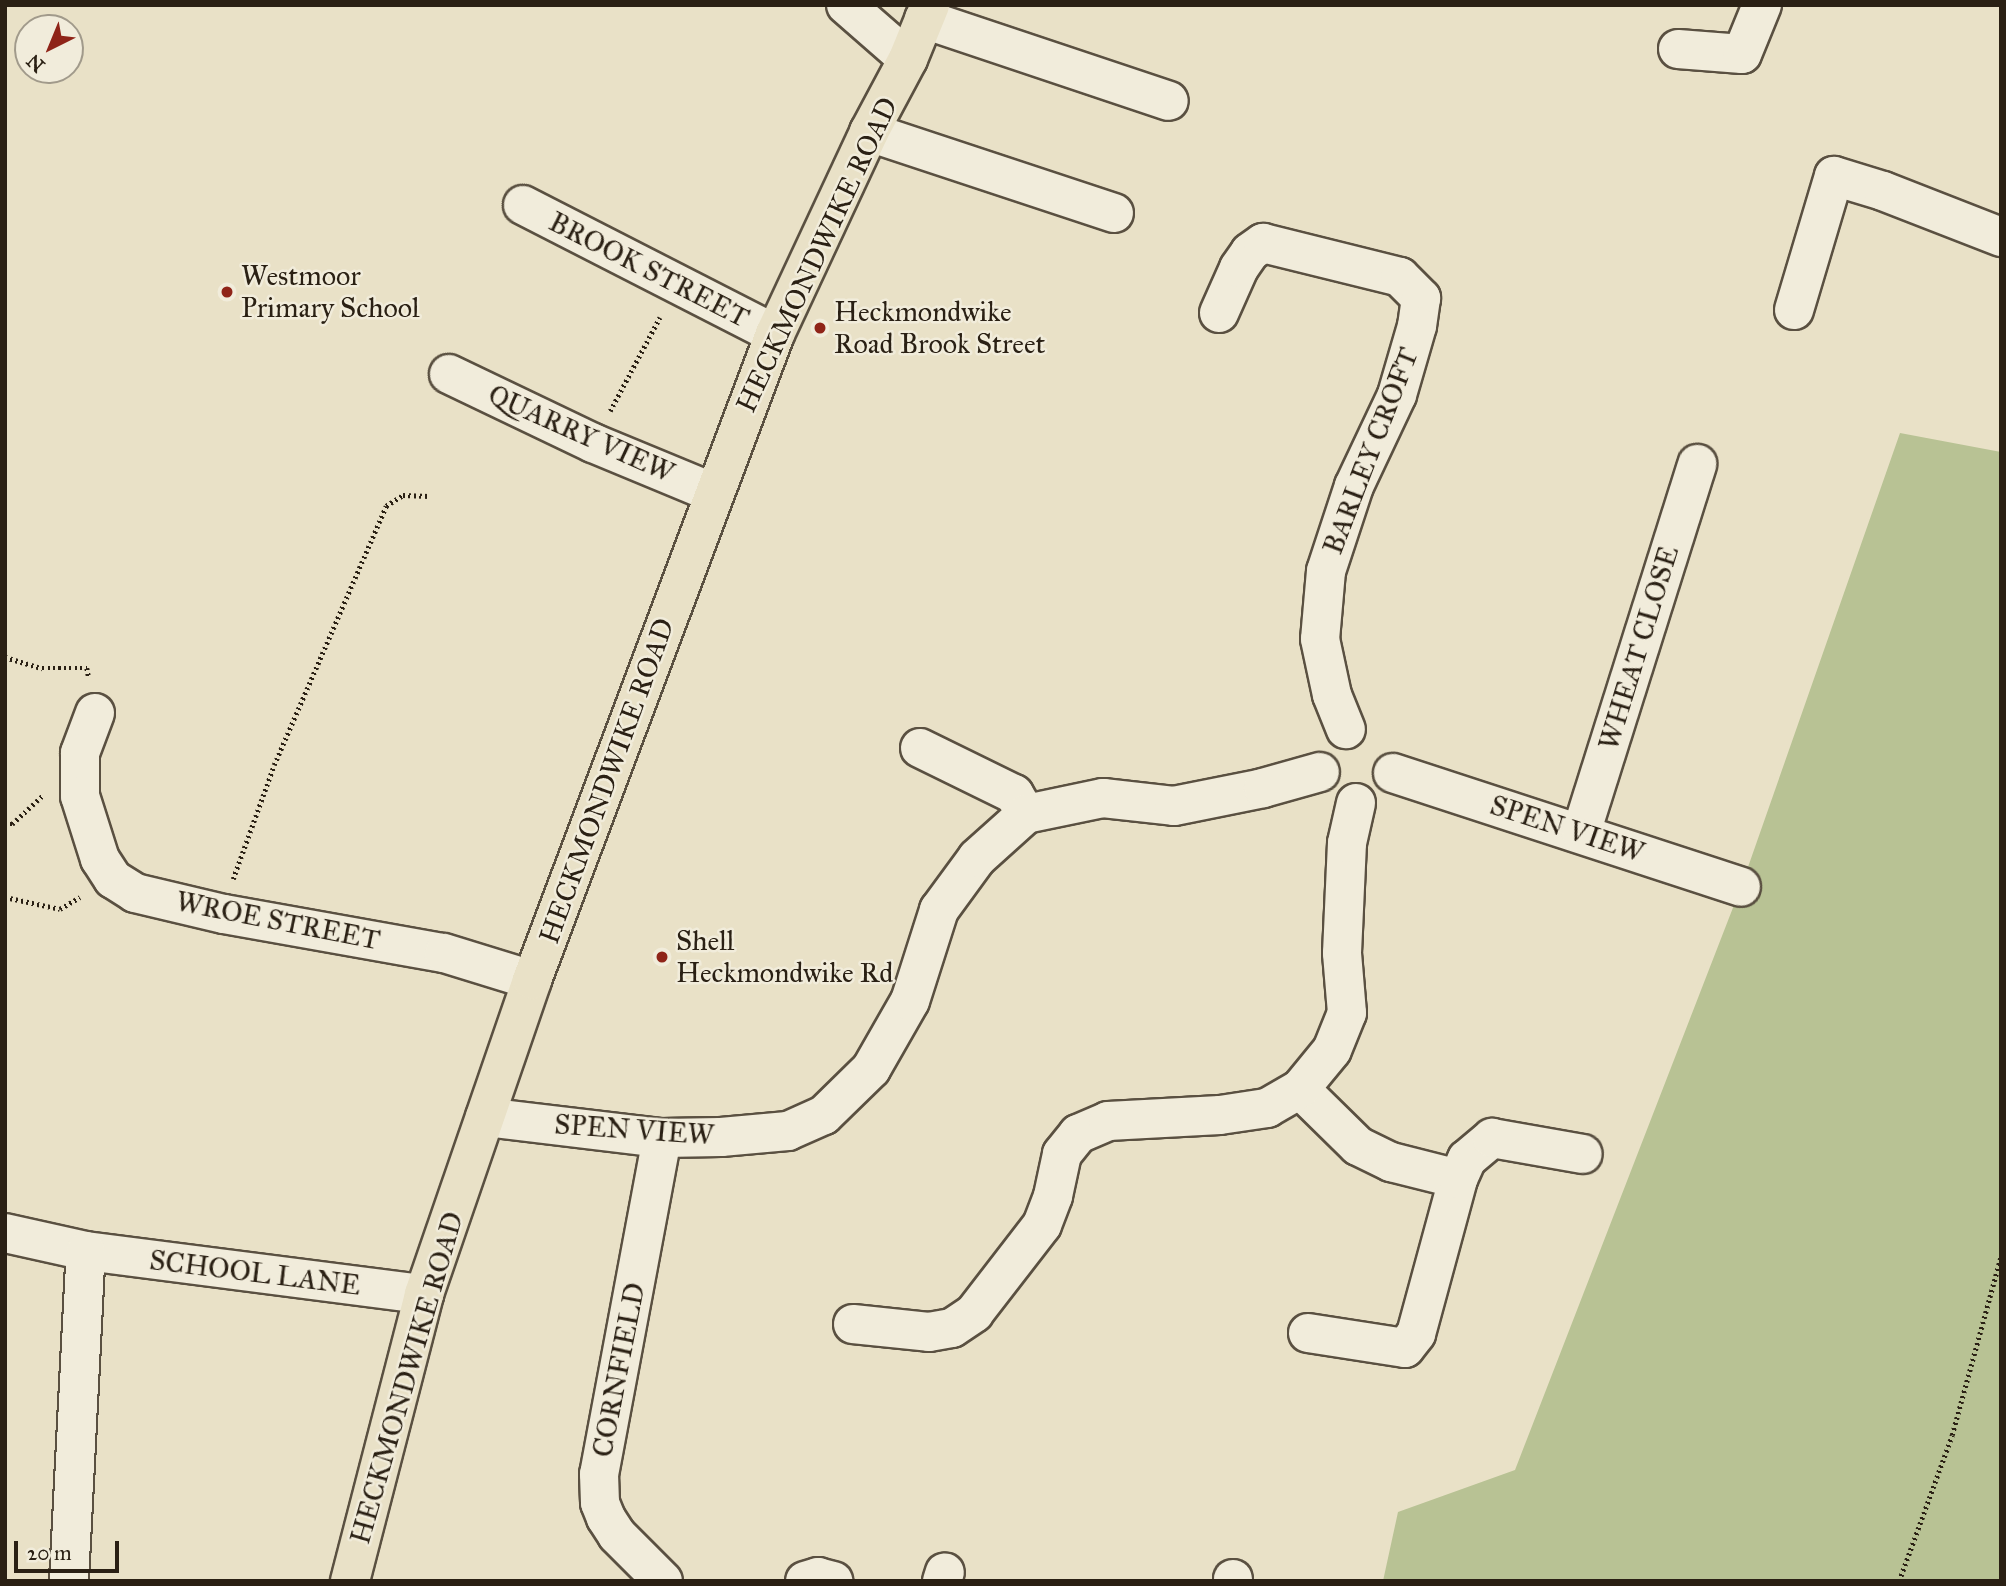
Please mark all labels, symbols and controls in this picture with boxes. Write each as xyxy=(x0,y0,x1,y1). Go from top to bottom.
north arrow xyxy=(14,14,84,84)
text: N xyxy=(22,49,49,77)
street label: HECKMONDWIKE ROAD xyxy=(729,92,905,418)
street label: BROOK STREET xyxy=(543,205,755,335)
place label: Westmoor Primary School xyxy=(241,259,420,325)
marker: Westmoor Primary School xyxy=(219,284,235,300)
place label: Heckmondwike Road Brook Street xyxy=(834,295,1046,361)
marker: Heckmondwike Road Brook Street xyxy=(812,320,828,336)
street label: BARLEY CROFT xyxy=(1316,343,1426,559)
street label: QUARRY VIEW xyxy=(483,378,679,490)
street label: WHEAT CLOSE xyxy=(1592,542,1686,754)
street label: HECKMONDWIKE ROAD xyxy=(532,614,682,948)
street label: SPEN VIEW xyxy=(1486,788,1648,870)
street label: WROE STREET xyxy=(173,885,383,957)
place label: Shell Heckmondwike Rd xyxy=(676,924,893,990)
marker: Shell Heckmondwike Rd xyxy=(654,949,670,965)
street label: SPEN VIEW xyxy=(553,1108,715,1152)
street label: HECKMONDWIKE ROAD xyxy=(343,1208,471,1548)
street label: SCHOOL LANE xyxy=(148,1243,362,1303)
street label: CORNFIELD xyxy=(586,1280,652,1460)
scale bar xyxy=(18,1526,122,1570)
text: 20 m xyxy=(27,1540,72,1566)

